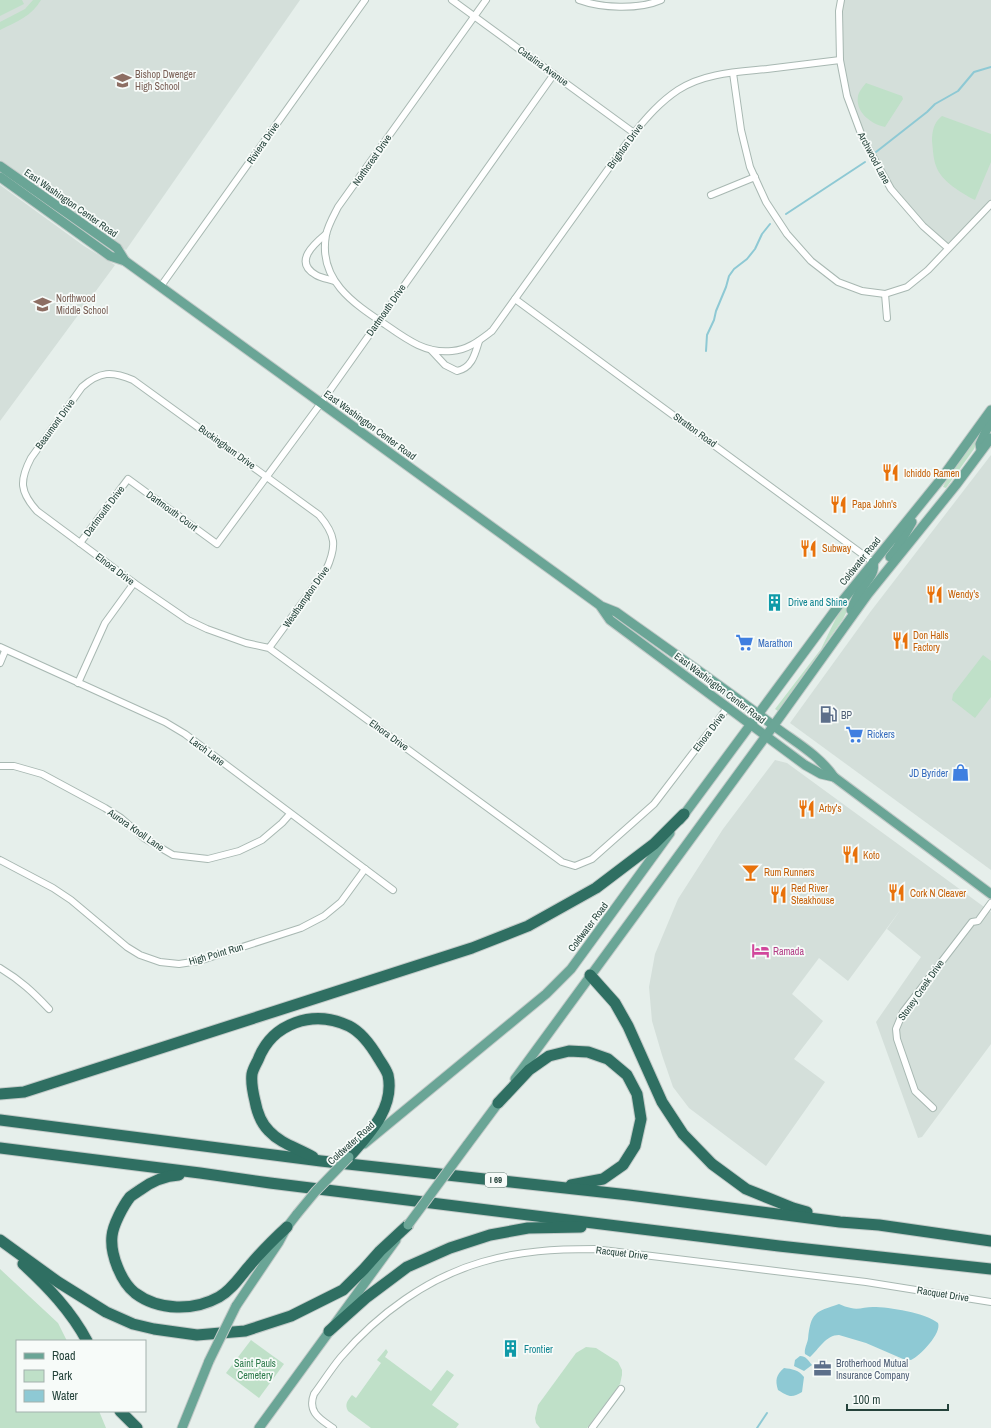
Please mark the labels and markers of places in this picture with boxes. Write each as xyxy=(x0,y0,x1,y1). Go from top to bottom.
place label: Bishop Dwenger High School xyxy=(135,68,196,93)
school or university icon: Bishop Dwenger High School xyxy=(112,70,132,90)
place label: Northwood Middle School xyxy=(56,292,108,317)
school or university icon: Northwood Middle School xyxy=(33,294,53,314)
restaurant icon: Ichiddo Ramen xyxy=(881,463,901,483)
place label: Ichiddo Ramen xyxy=(904,467,960,480)
restaurant icon: Papa John's xyxy=(829,494,849,514)
place label: Papa John's xyxy=(852,498,897,511)
restaurant icon: Subway xyxy=(799,538,819,558)
place label: Subway xyxy=(822,542,852,555)
restaurant icon: Wendy's xyxy=(925,584,945,604)
place label: Wendy's xyxy=(948,588,979,601)
building icon: Drive and Shine xyxy=(765,592,785,612)
place label: Drive and Shine xyxy=(788,596,848,609)
place label: Don Halls Factory xyxy=(913,629,949,654)
restaurant icon: Don Halls Factory xyxy=(890,631,910,651)
supermarket icon: Marathon xyxy=(735,633,755,653)
place label: Marathon xyxy=(758,637,793,650)
fuel station icon: BP xyxy=(818,705,838,725)
place label: BP xyxy=(841,709,852,722)
supermarket icon: Rickers xyxy=(844,724,864,744)
place label: Rickers xyxy=(867,728,895,741)
shop icon: JD Byrider xyxy=(951,763,971,783)
place label: JD Byrider xyxy=(909,767,948,780)
restaurant icon: Arby's xyxy=(796,798,816,818)
place label: Arby's xyxy=(818,802,842,815)
restaurant icon: Koto xyxy=(840,845,860,865)
place label: Koto xyxy=(863,849,880,862)
bar icon: Rum Runners xyxy=(741,862,761,882)
place label: Rum Runners xyxy=(764,866,815,879)
place label: Red River Steakhouse xyxy=(791,882,835,907)
restaurant icon: Cork N Cleaver xyxy=(887,883,907,903)
restaurant icon: Red River Steakhouse xyxy=(768,884,788,904)
place label: Cork N Cleaver xyxy=(910,887,966,900)
hotel icon: Ramada xyxy=(750,941,770,961)
place label: Ramada xyxy=(773,945,804,958)
building icon: Frontier xyxy=(501,1339,521,1359)
place label: Frontier xyxy=(524,1343,553,1356)
place label: Brotherhood Mutual Insurance Company xyxy=(836,1357,910,1382)
office icon: Brotherhood Mutual Insurance Company xyxy=(813,1359,833,1379)

